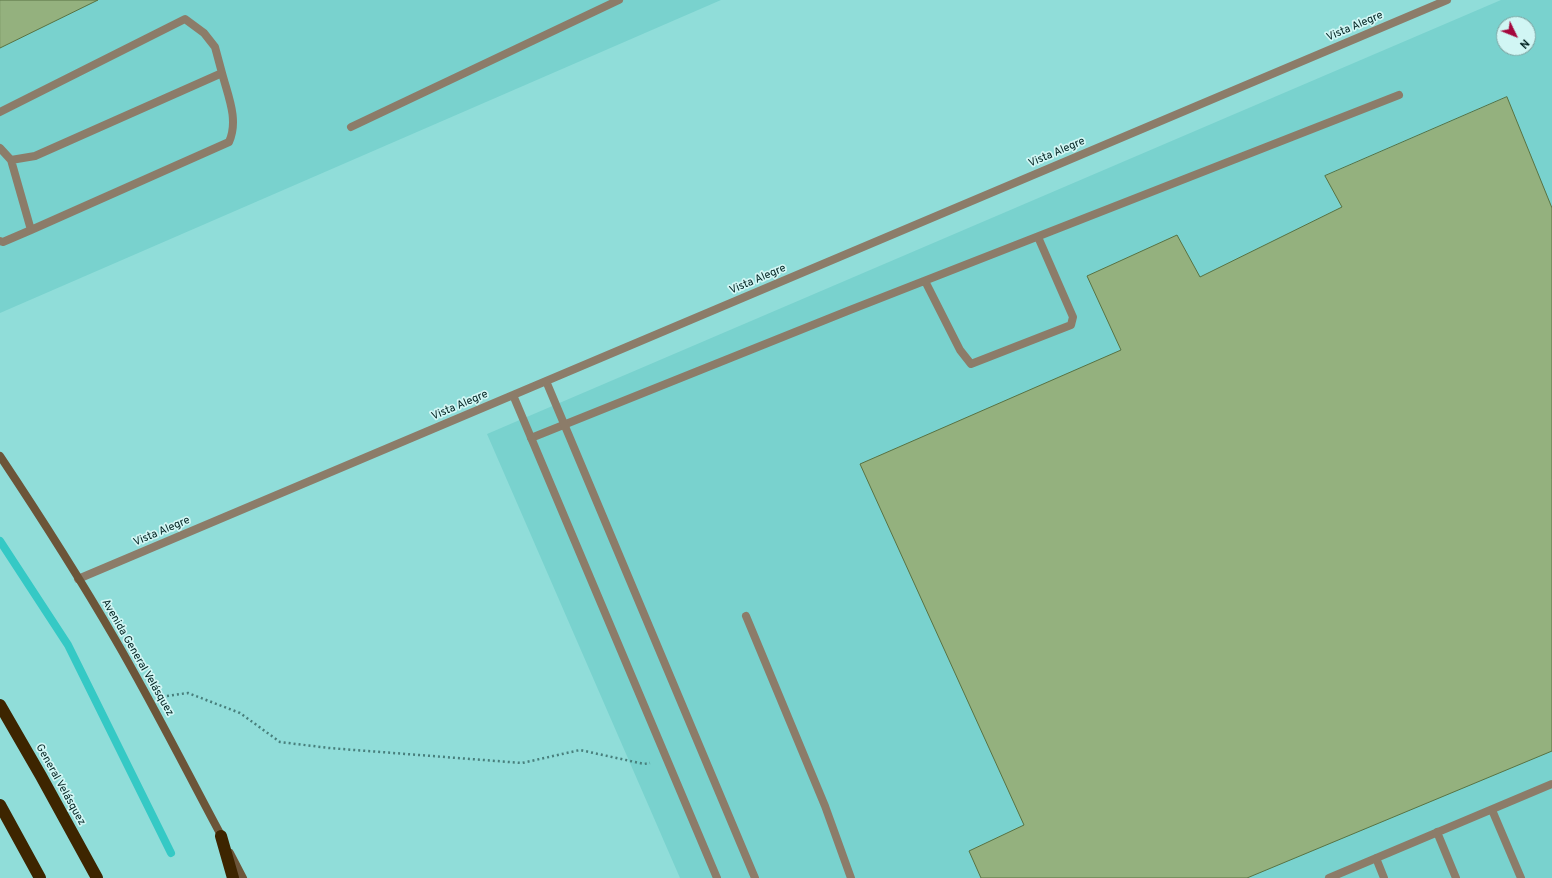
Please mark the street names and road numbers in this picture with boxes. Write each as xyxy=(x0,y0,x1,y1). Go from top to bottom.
street label: Vista Alegre xyxy=(1325,9,1385,45)
street label: Vista Alegre xyxy=(1027,135,1087,171)
street label: Vista Alegre xyxy=(728,262,788,298)
street label: Vista Alegre xyxy=(430,388,490,424)
street label: Vista Alegre xyxy=(132,514,192,550)
street label: Avenida General Velásquez xyxy=(98,597,176,719)
street label: General Velásquez xyxy=(32,742,88,828)

